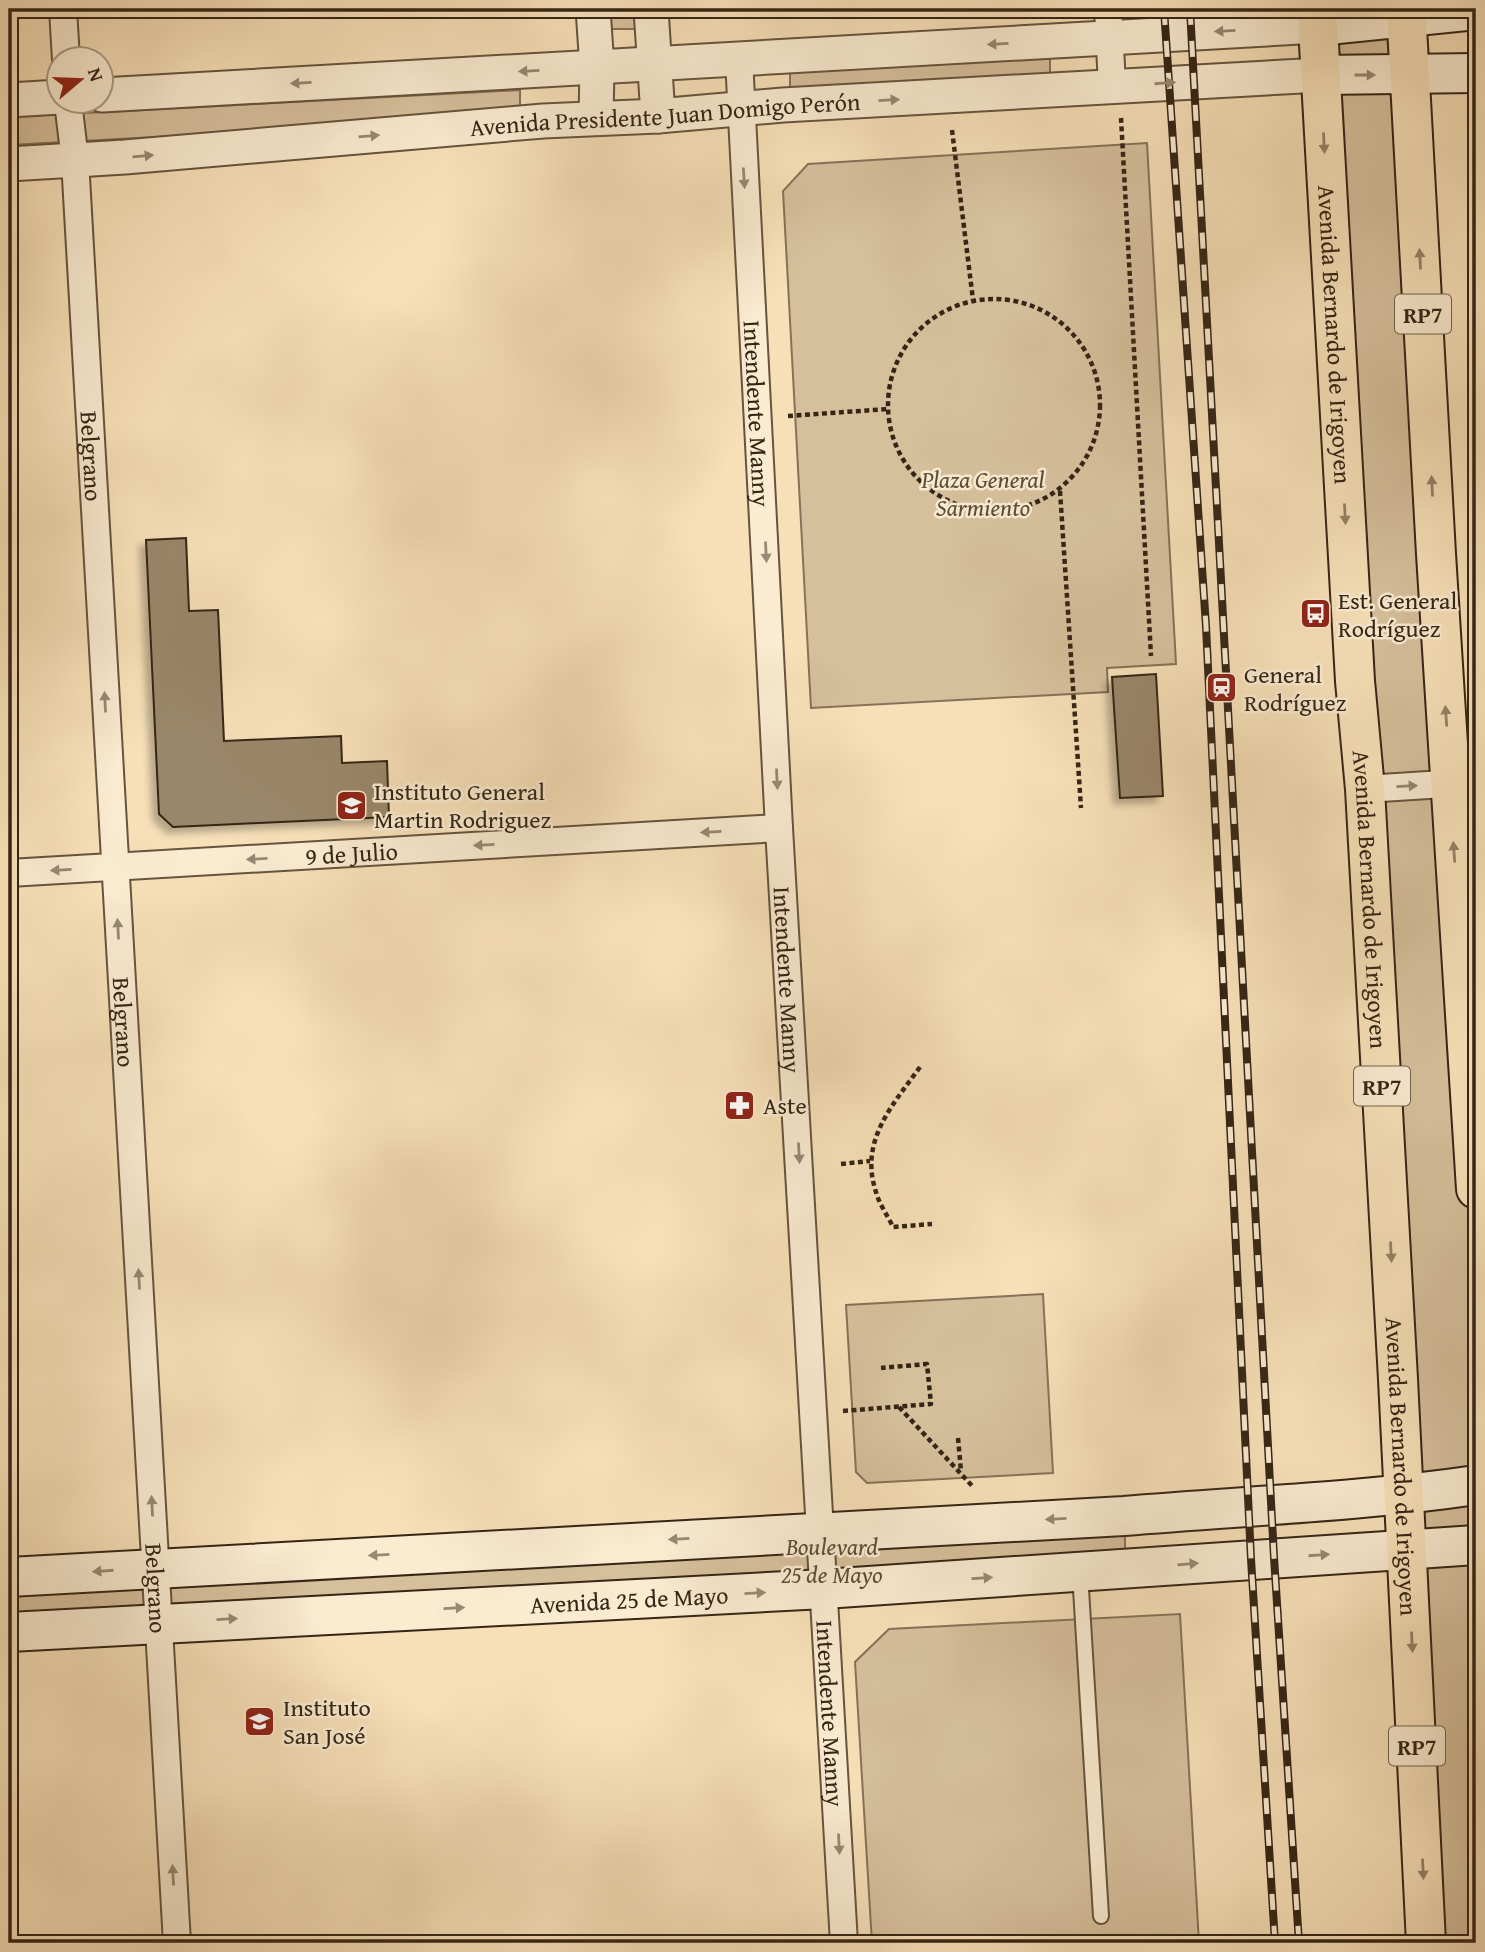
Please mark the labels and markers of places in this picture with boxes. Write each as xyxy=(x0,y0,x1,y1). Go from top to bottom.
place label: Est. General Rodríguez xyxy=(1338,583,1457,646)
bus stop icon: Est. General Rodríguez xyxy=(1298,597,1332,631)
place label: General Rodríguez xyxy=(1244,657,1346,720)
station icon: General Rodríguez xyxy=(1204,671,1238,705)
place label: Instituto General Martin Rodriguez xyxy=(374,774,551,837)
school or university icon: Instituto General Martin Rodriguez xyxy=(334,788,368,822)
pharmacy icon: Aste xyxy=(723,1088,757,1122)
place label: Aste xyxy=(763,1088,807,1123)
place label: Instituto San José xyxy=(283,1690,371,1753)
school or university icon: Instituto San José xyxy=(243,1704,277,1738)

